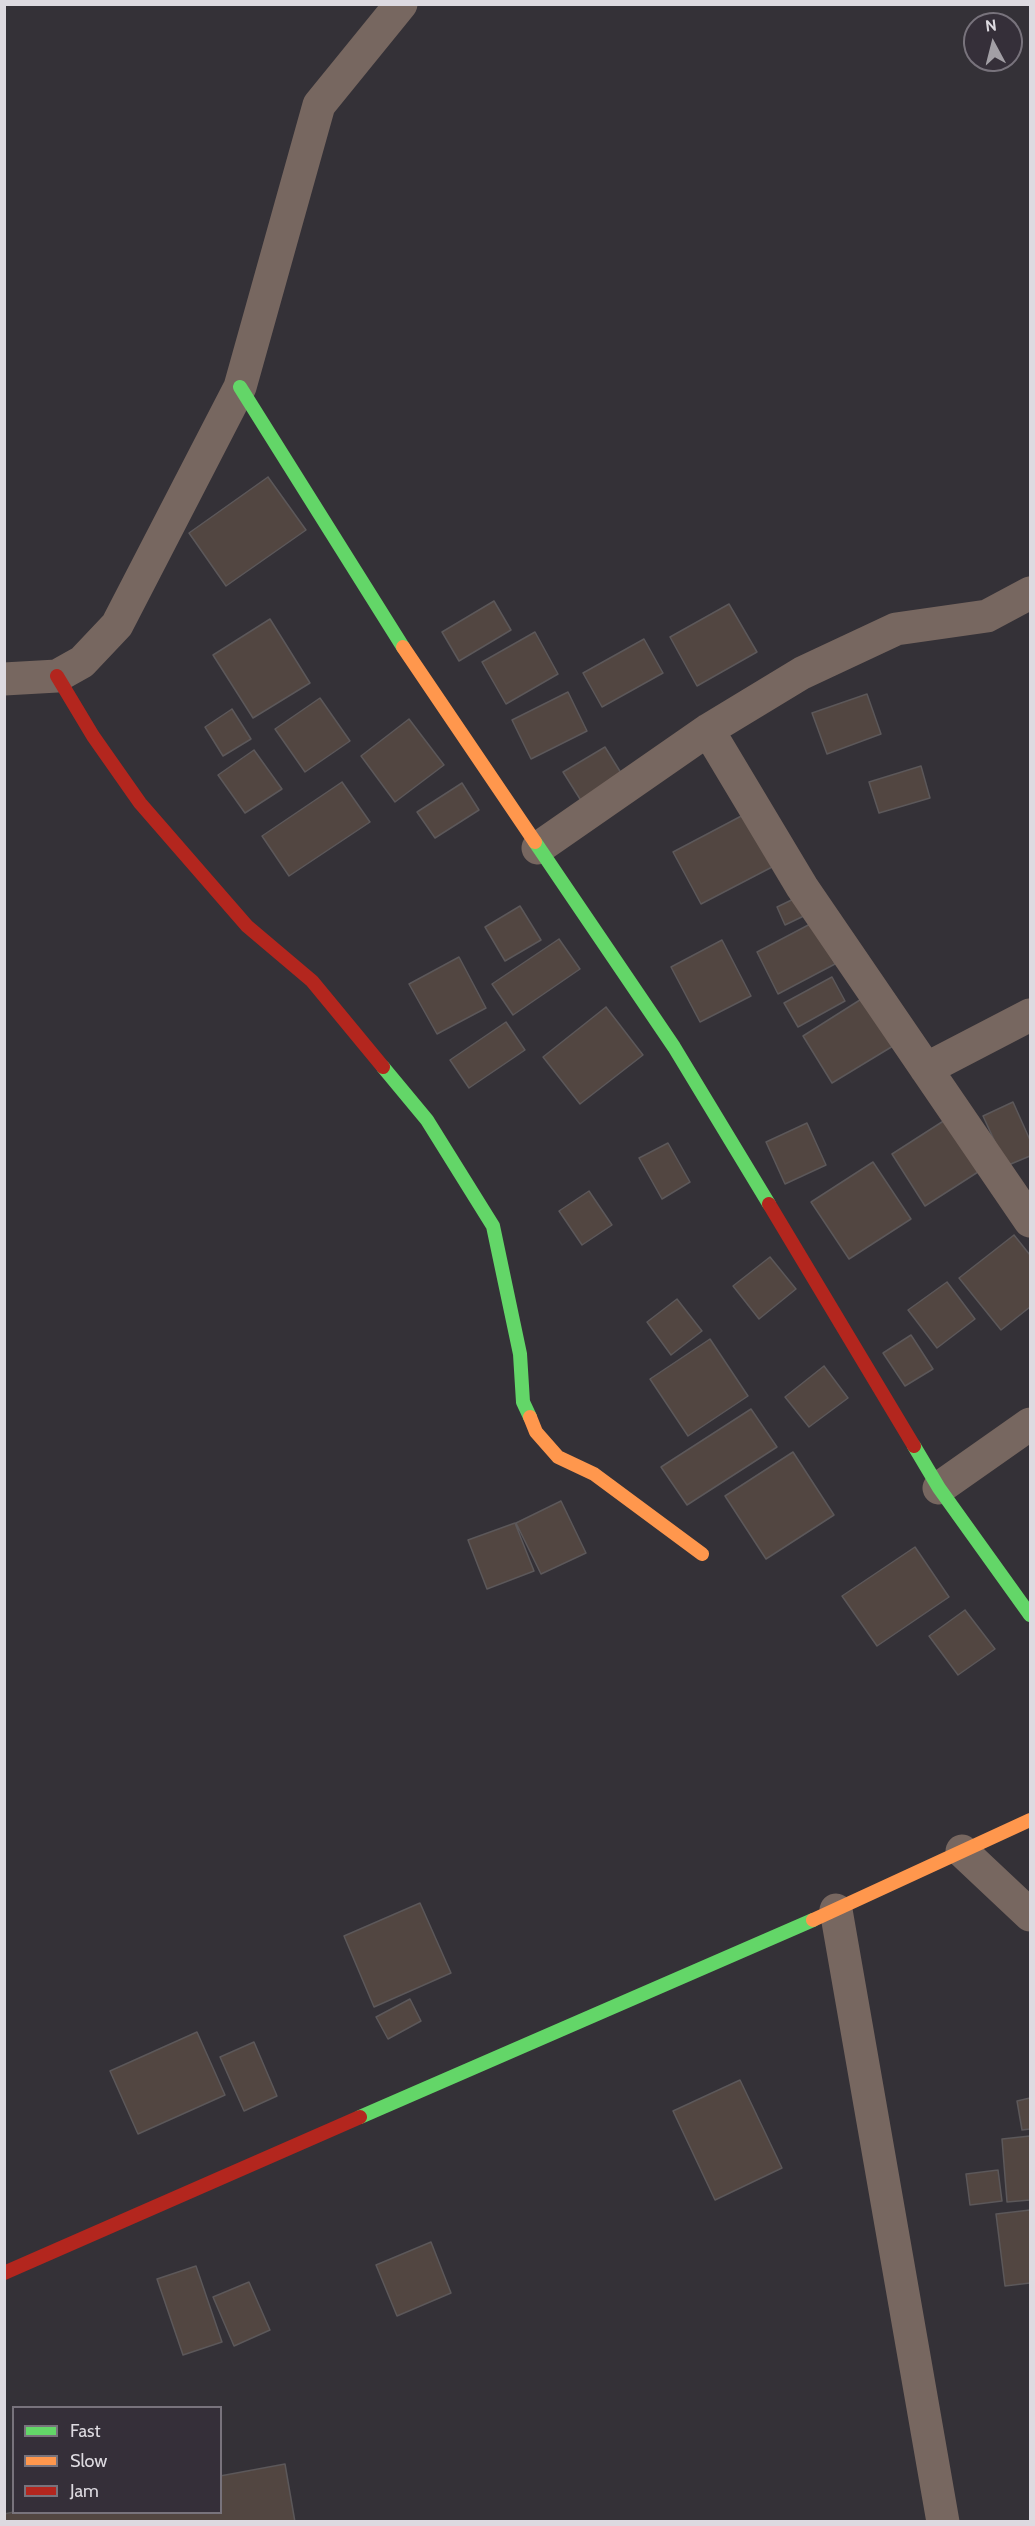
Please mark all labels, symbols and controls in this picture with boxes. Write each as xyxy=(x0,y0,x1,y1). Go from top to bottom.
north arrow xyxy=(963,12,1023,72)
text: N xyxy=(984,16,998,36)
legend xyxy=(12,2406,222,2514)
text: Fast xyxy=(70,2420,101,2442)
text: Slow xyxy=(70,2450,107,2472)
text: Jam xyxy=(70,2480,99,2502)

